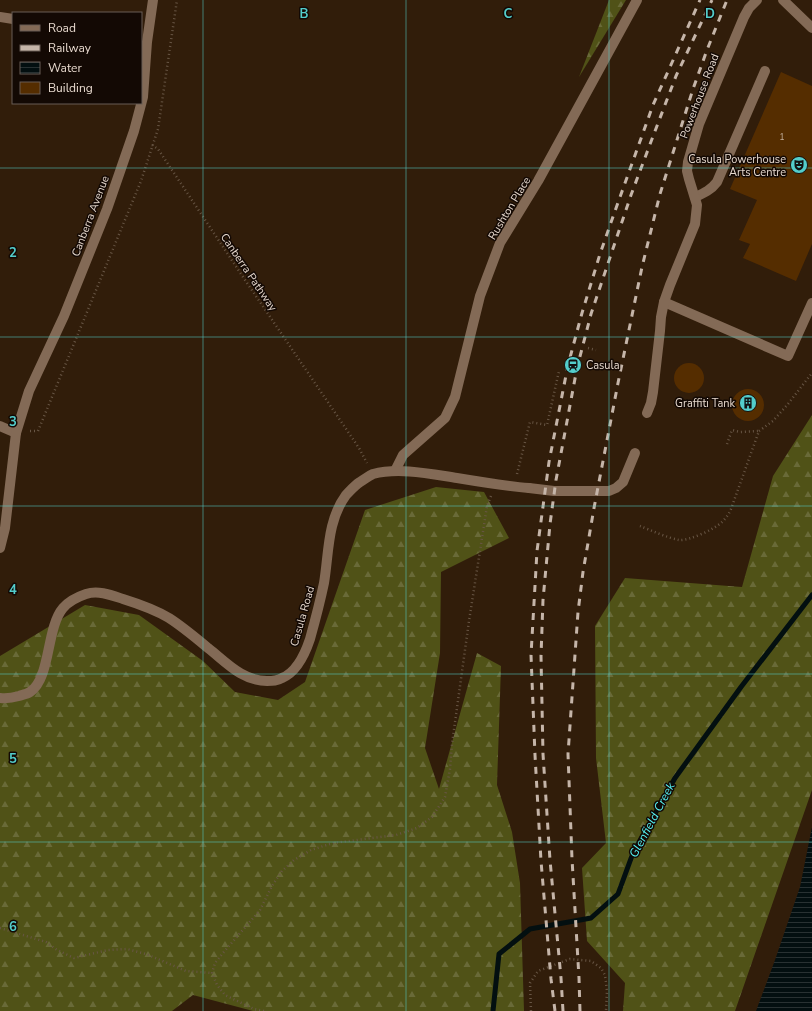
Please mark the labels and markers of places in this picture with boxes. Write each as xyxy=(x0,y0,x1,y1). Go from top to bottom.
place label: Casula Powerhouse Arts Centre xyxy=(688,152,786,180)
theatre icon: Casula Powerhouse Arts Centre xyxy=(789,155,809,175)
station icon: Casula xyxy=(563,355,583,375)
place label: Casula xyxy=(586,358,620,373)
building icon: Graffiti Tank xyxy=(738,393,758,413)
place label: Graffiti Tank xyxy=(675,396,735,411)

